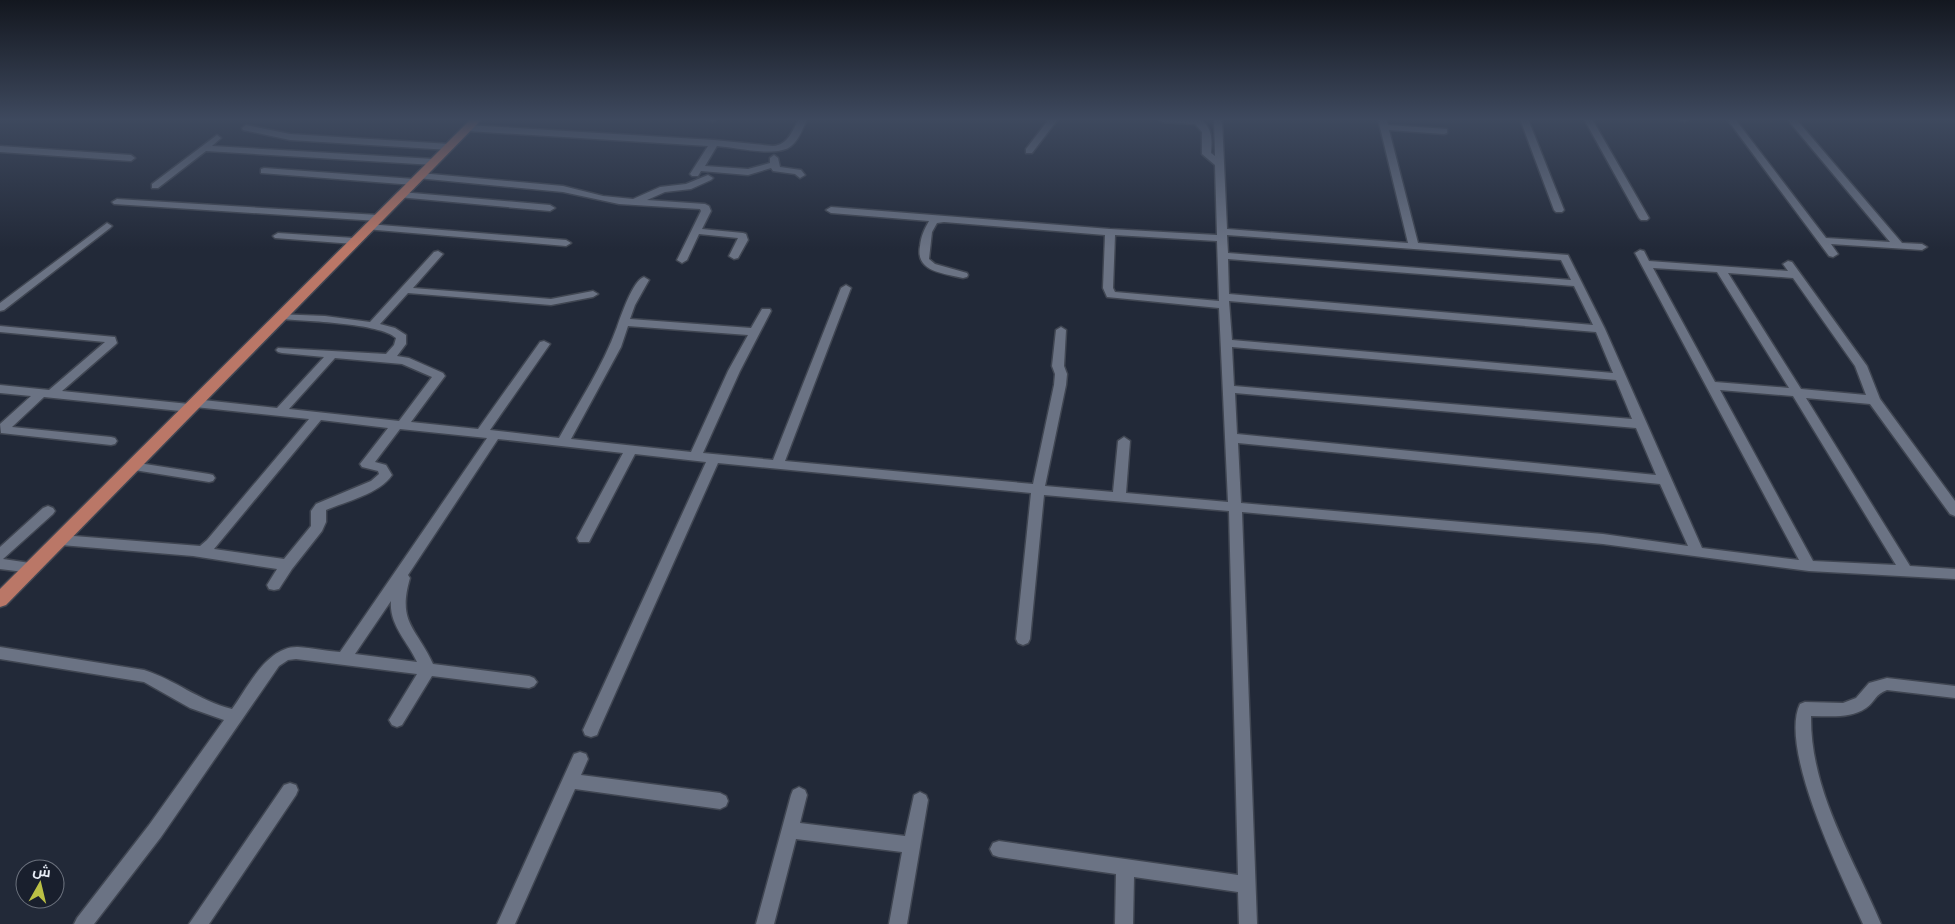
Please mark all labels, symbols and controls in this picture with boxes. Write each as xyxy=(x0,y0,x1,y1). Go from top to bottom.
north arrow xyxy=(15,859,65,909)
text: ش xyxy=(32,862,52,881)

